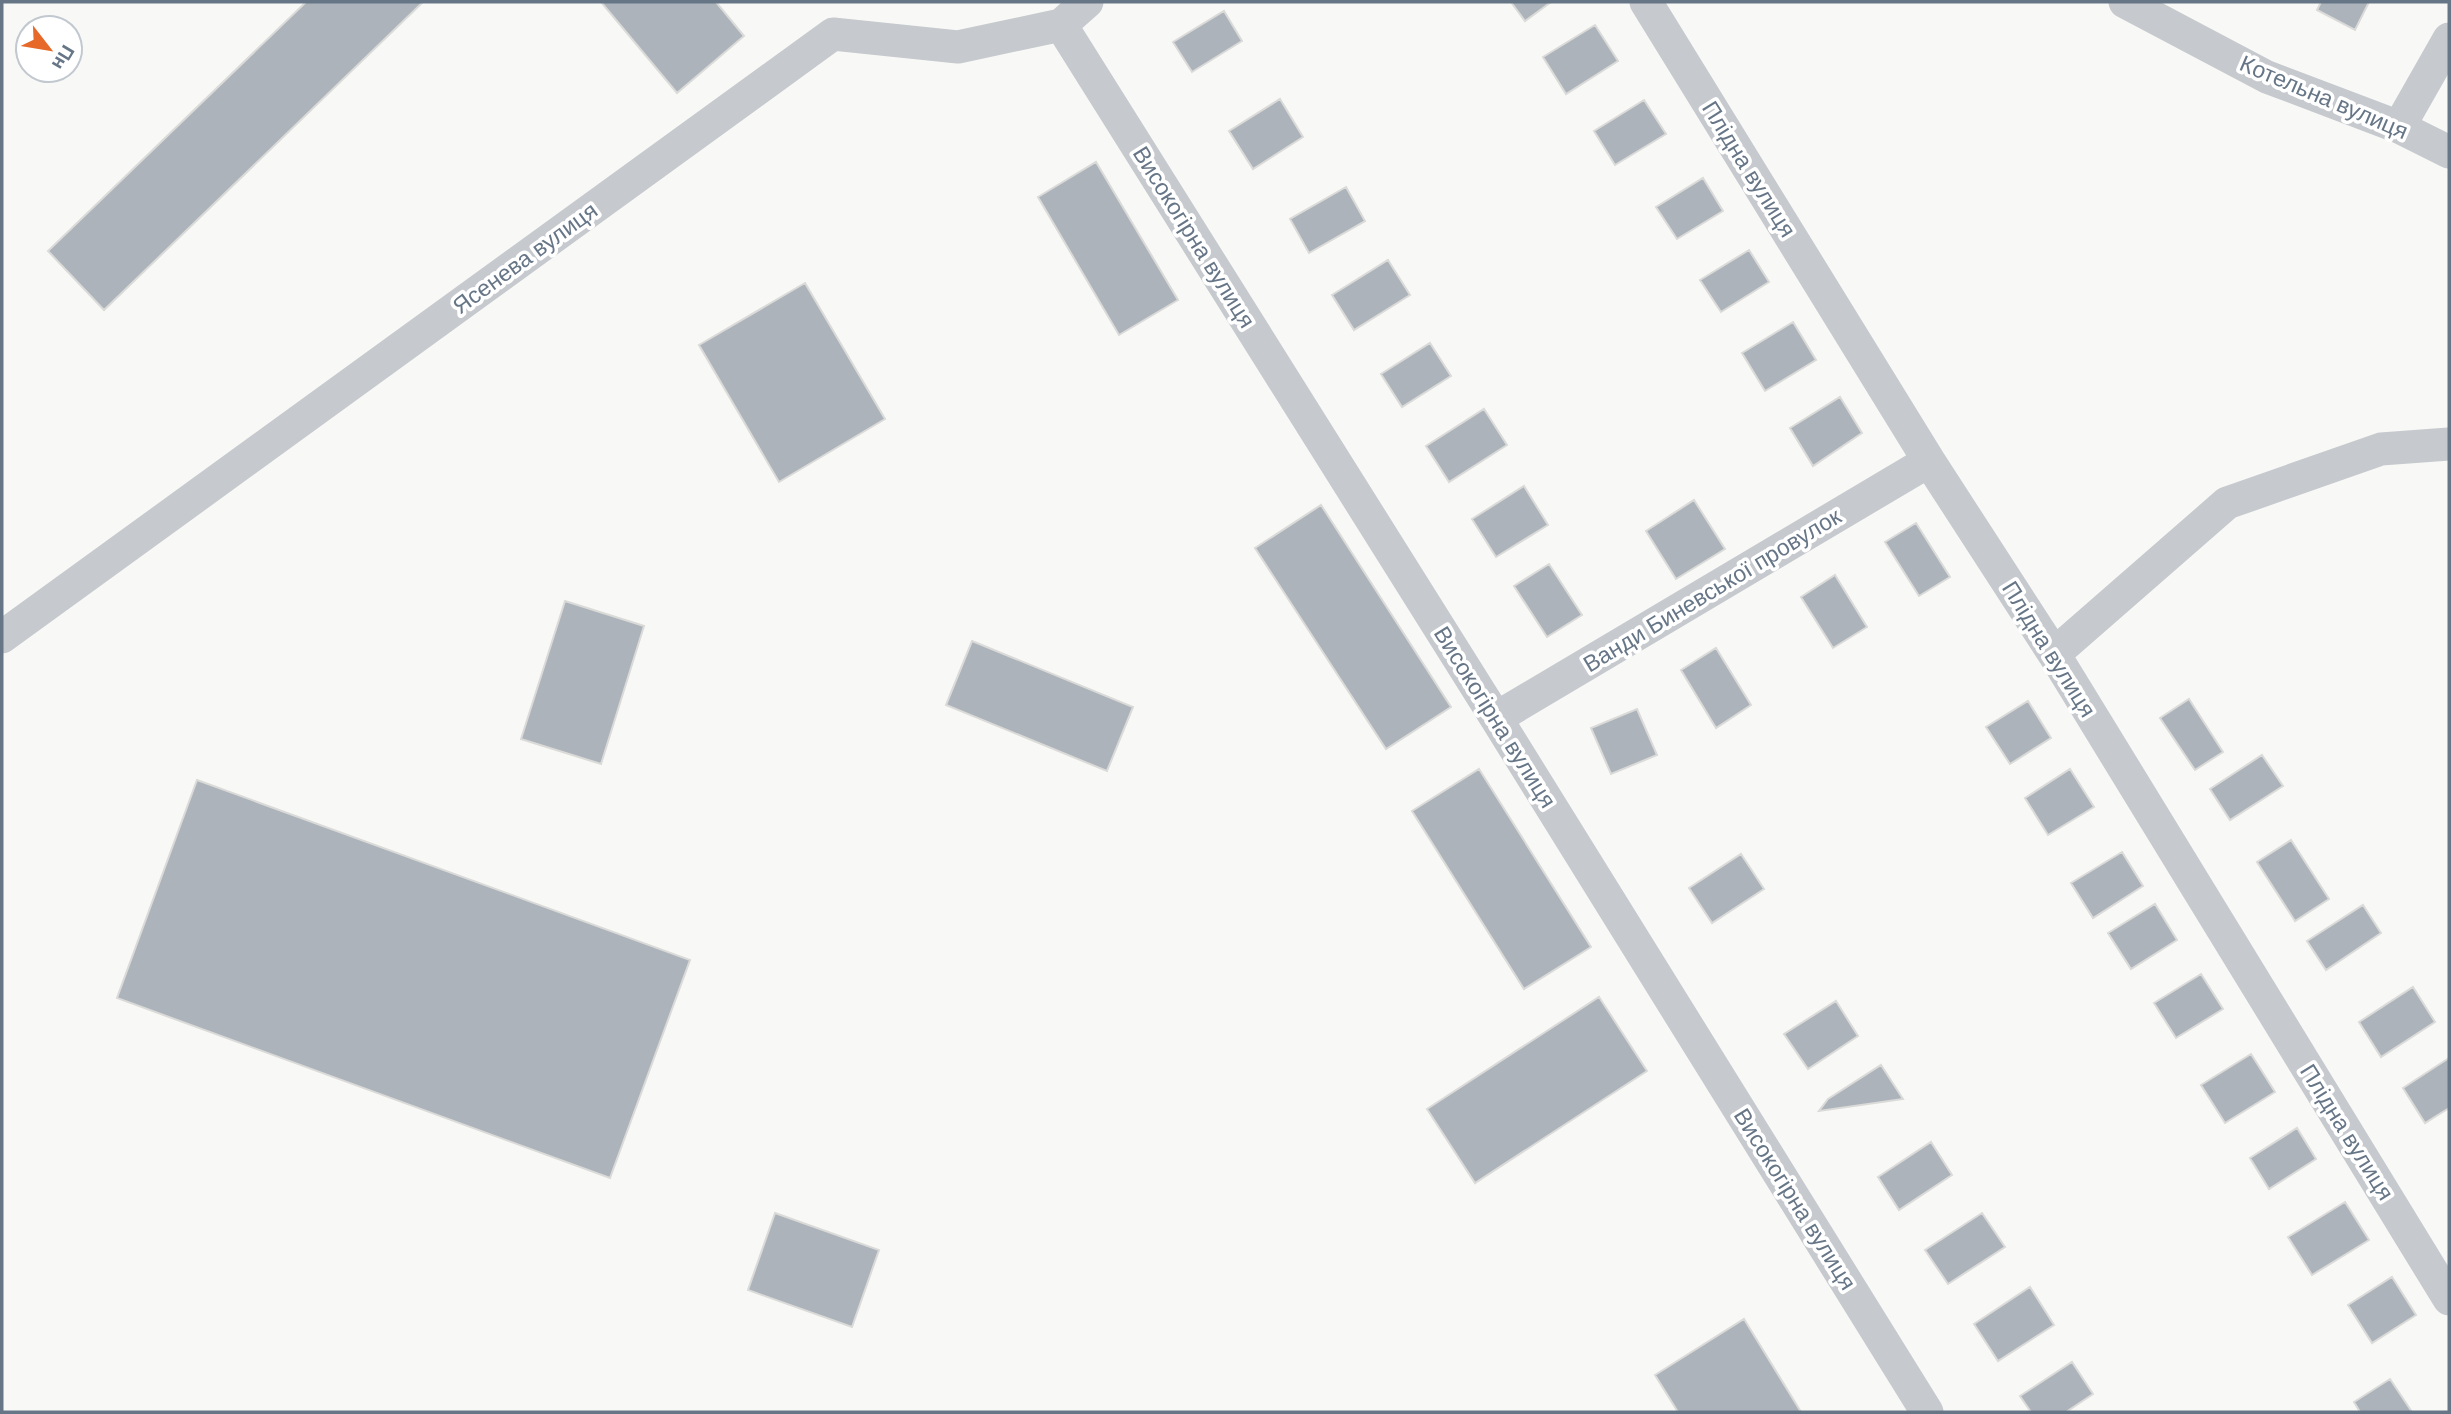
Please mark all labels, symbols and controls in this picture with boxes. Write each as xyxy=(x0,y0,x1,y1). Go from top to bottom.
north arrow xyxy=(14,14,84,84)
text: Пн xyxy=(48,41,79,74)
street label: Котельна вулиця xyxy=(2236,50,2412,144)
street label: Плідна вулиця xyxy=(1697,96,1801,242)
street label: Високогірна вулиця xyxy=(1128,142,1260,332)
street label: Ясенева вулиця xyxy=(448,197,602,319)
street label: Ванди Биневської провулок xyxy=(1579,502,1846,677)
street label: Плідна вулиця xyxy=(1997,576,2101,722)
street label: Високогірна вулиця xyxy=(1429,622,1561,812)
street label: Плідна вулиця xyxy=(2295,1059,2399,1205)
street label: Високогірна вулиця xyxy=(1729,1104,1861,1294)

